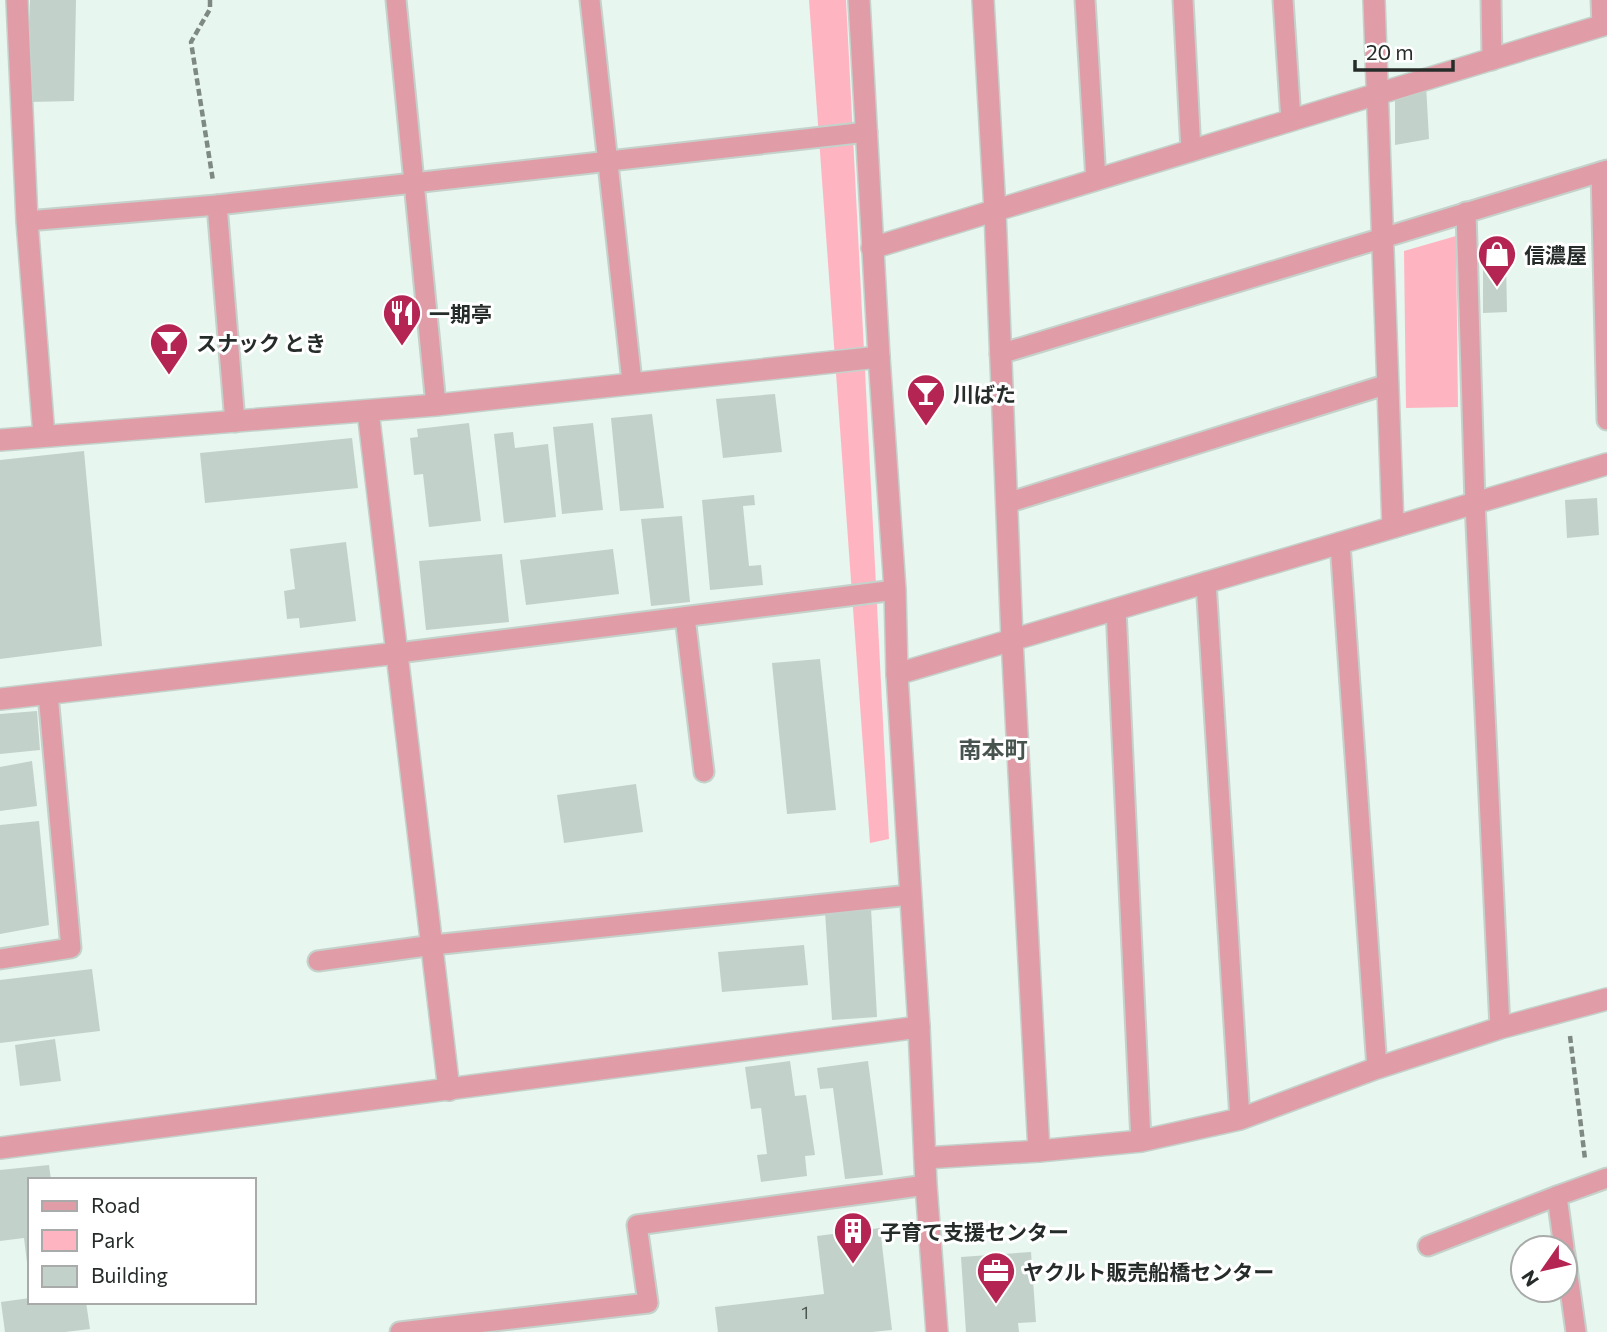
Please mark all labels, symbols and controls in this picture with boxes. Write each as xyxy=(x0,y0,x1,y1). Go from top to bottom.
scale bar xyxy=(1355,28,1453,72)
text: 20 m xyxy=(1366,39,1414,64)
shop icon: 信濃屋 xyxy=(1476,233,1518,288)
place label: 信濃屋 xyxy=(1524,242,1587,267)
restaurant icon: 一期亭 xyxy=(381,292,423,347)
place label: 一期亭 xyxy=(429,301,492,326)
bar icon: スナック とき xyxy=(148,321,190,376)
place label: スナック とき xyxy=(196,330,326,355)
bar icon: 川ばた xyxy=(905,372,947,427)
place label: 川ばた xyxy=(953,381,1016,406)
district label: 南本町 xyxy=(959,735,1028,763)
legend xyxy=(28,1178,256,1304)
text: Road xyxy=(91,1192,140,1217)
building icon: 子育て支援センター xyxy=(832,1210,874,1265)
place label: 子育て支援センター xyxy=(880,1219,1069,1244)
text: Park xyxy=(91,1227,135,1252)
north arrow xyxy=(1509,1234,1579,1304)
office icon: ヤクルト販売船橋センター xyxy=(975,1250,1017,1305)
place label: ヤクルト販売船橋センター xyxy=(1023,1259,1274,1284)
text: Building xyxy=(91,1262,168,1287)
text: N xyxy=(1516,1266,1543,1291)
house number: 1 xyxy=(801,1301,809,1323)

